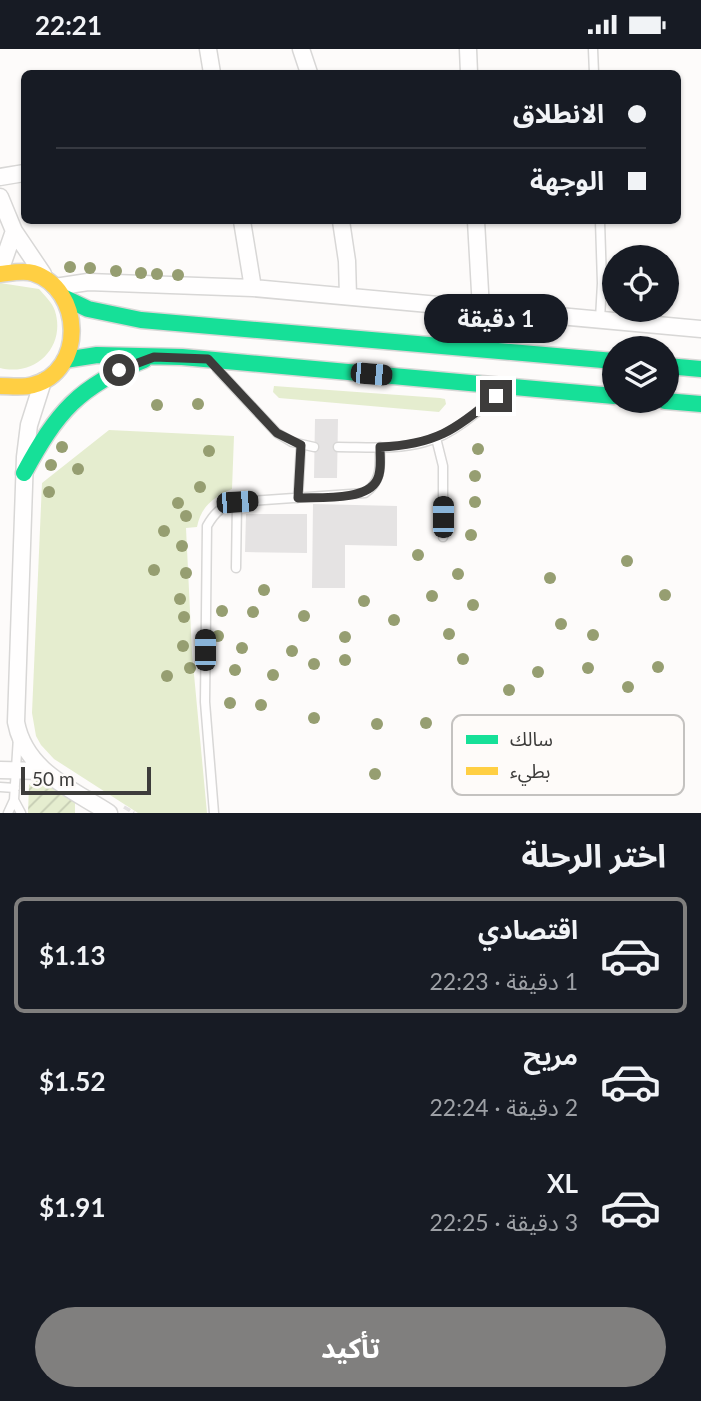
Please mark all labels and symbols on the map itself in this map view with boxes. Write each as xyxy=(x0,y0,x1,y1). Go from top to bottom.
callout: 1 دقيقة xyxy=(424,295,568,343)
route start xyxy=(103,354,135,386)
car xyxy=(350,362,393,386)
route end xyxy=(480,380,512,412)
car xyxy=(216,490,259,514)
car xyxy=(433,496,454,538)
car xyxy=(195,629,216,671)
legend xyxy=(452,715,684,795)
text: سالك xyxy=(510,727,553,750)
text: بطيء xyxy=(510,759,550,786)
scale bar xyxy=(21,764,150,796)

